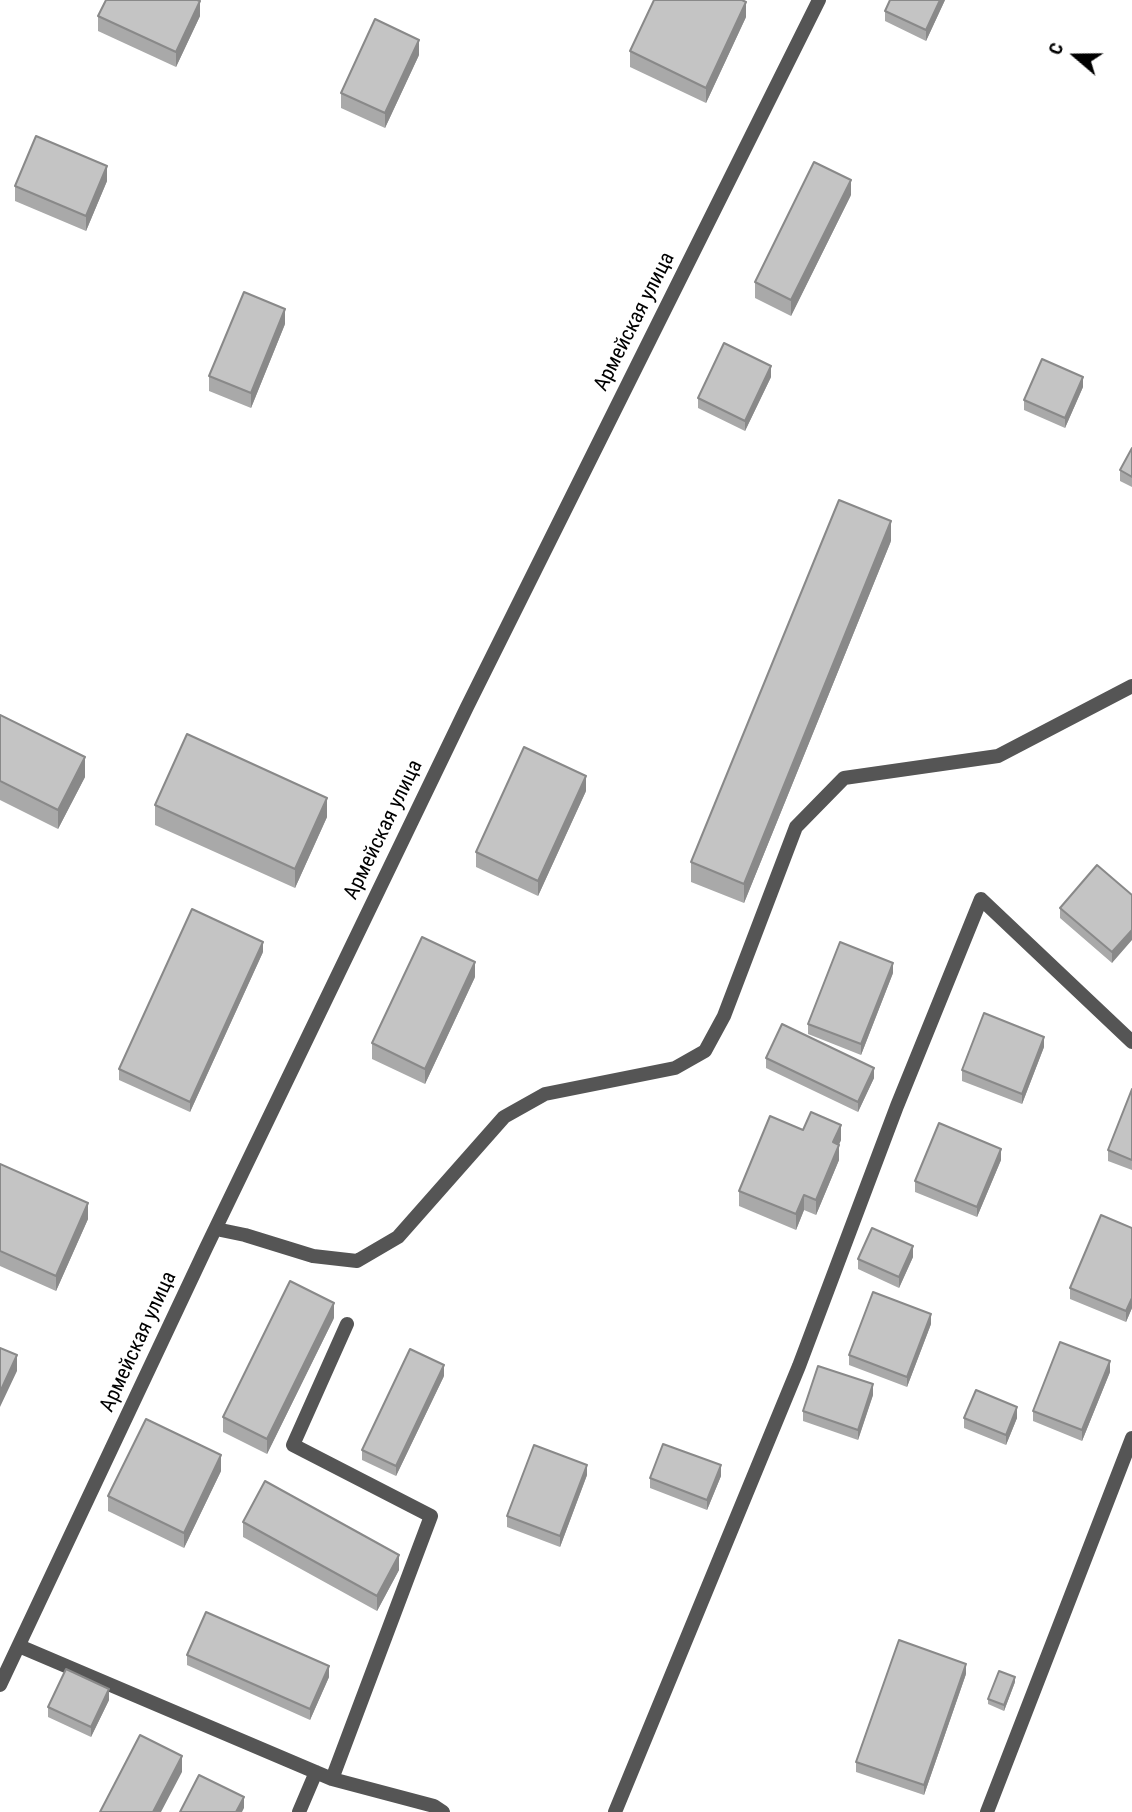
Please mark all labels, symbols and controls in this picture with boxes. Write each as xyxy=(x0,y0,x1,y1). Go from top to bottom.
north arrow xyxy=(1041,21,1111,91)
text: С xyxy=(1043,40,1068,58)
street label: Армейская улица xyxy=(589,248,681,396)
street label: Армейская улица xyxy=(339,756,429,904)
street label: Армейская улица xyxy=(95,1268,183,1416)

